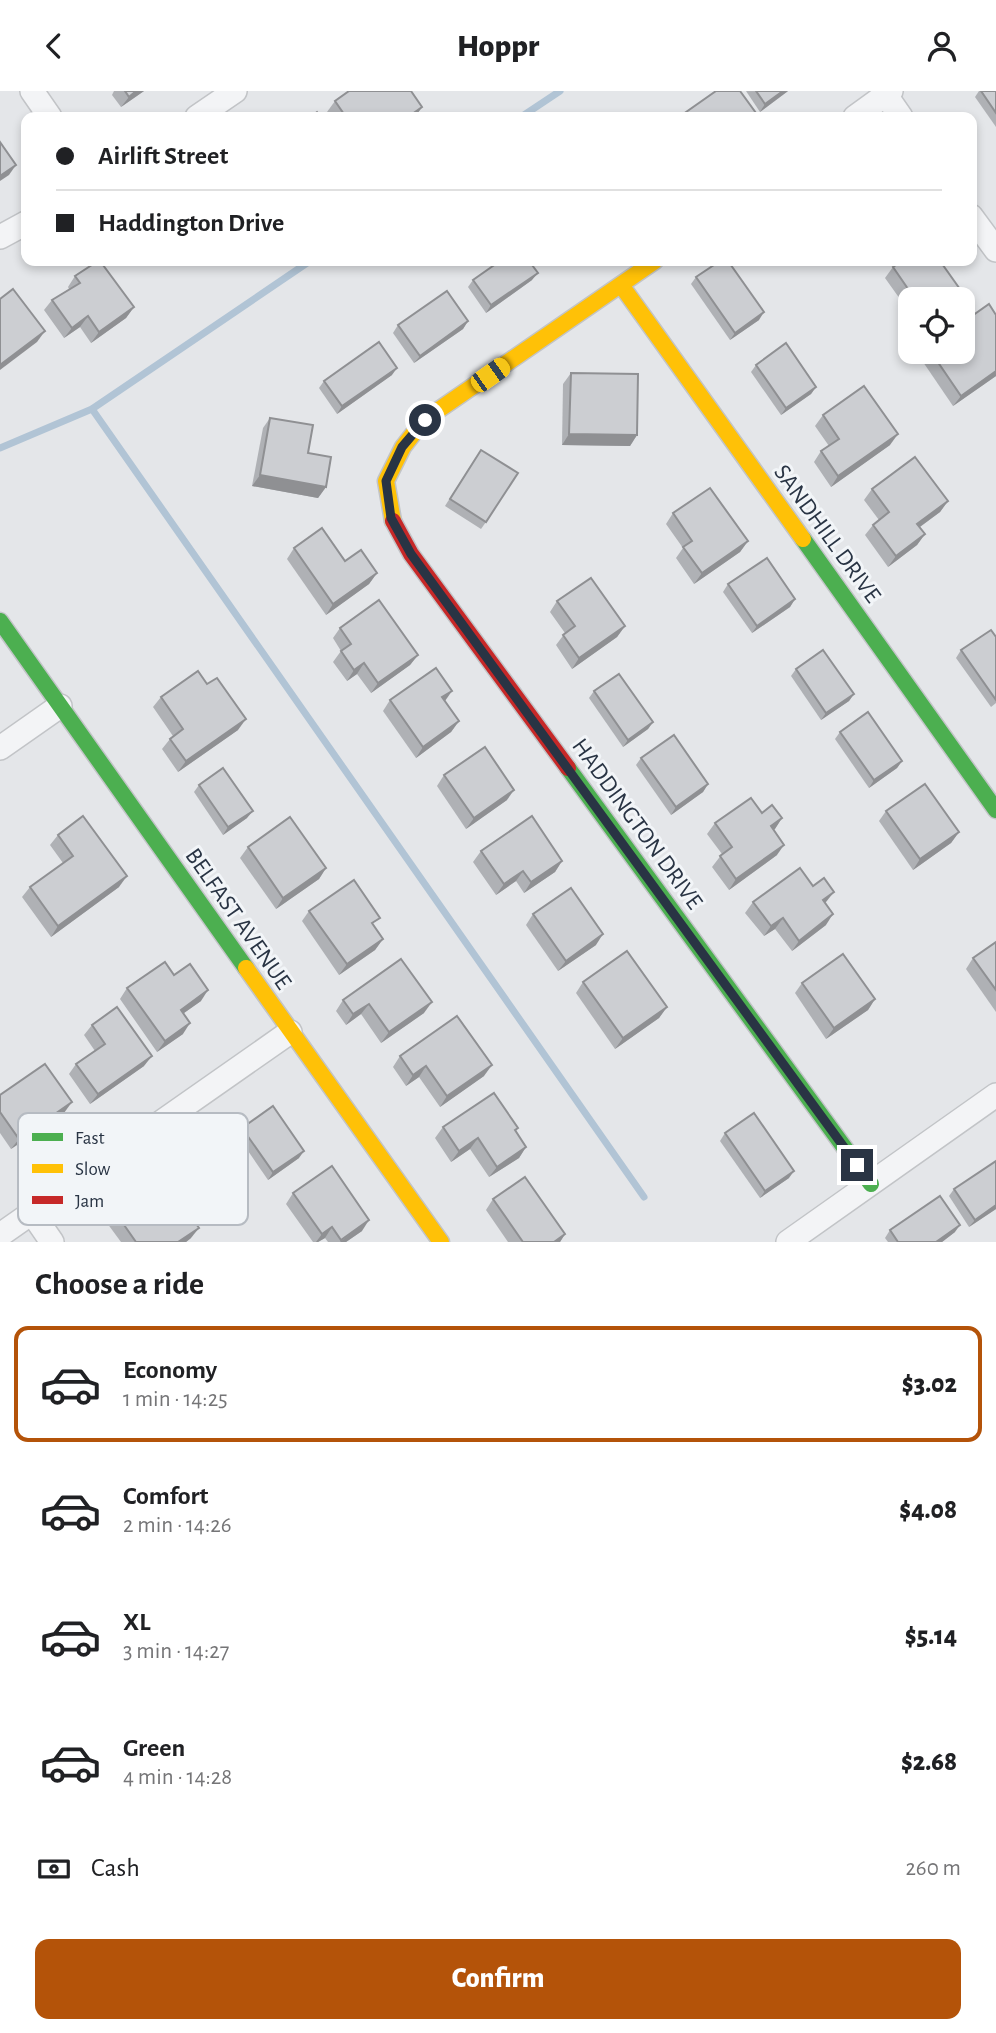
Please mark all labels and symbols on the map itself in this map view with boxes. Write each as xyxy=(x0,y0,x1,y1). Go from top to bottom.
car xyxy=(467,354,514,396)
route start xyxy=(409,404,441,436)
street label: SANDHILL DRIVE xyxy=(769,461,885,608)
street label: HADDINGTON DRIVE xyxy=(567,734,707,914)
street label: BELFAST AVENUE xyxy=(180,844,296,994)
legend xyxy=(18,1113,248,1225)
text: Fast xyxy=(75,1129,105,1148)
route end xyxy=(841,1149,873,1181)
text: Slow xyxy=(75,1160,111,1179)
text: Jam xyxy=(75,1192,104,1211)

